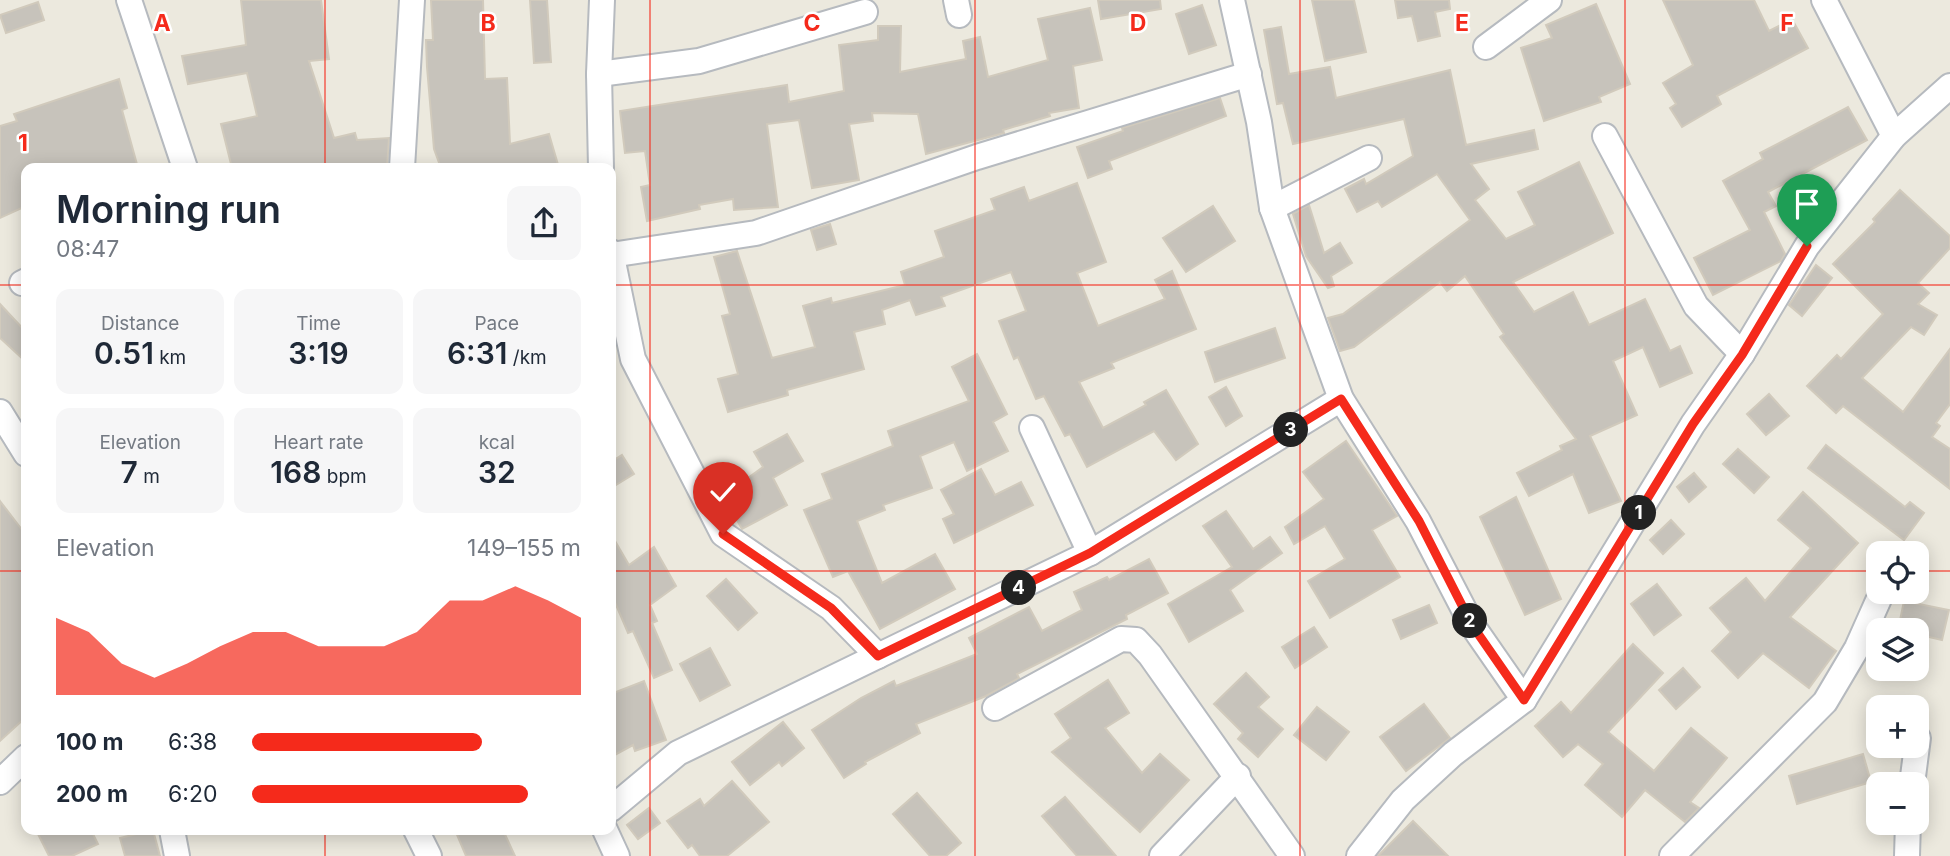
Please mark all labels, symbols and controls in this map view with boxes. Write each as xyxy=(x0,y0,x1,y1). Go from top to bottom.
text: A xyxy=(153,9,171,37)
text: B xyxy=(480,9,496,37)
text: C xyxy=(803,9,821,37)
text: D xyxy=(1130,9,1146,37)
text: E xyxy=(1455,9,1469,37)
text: F xyxy=(1780,9,1794,37)
text: 1 xyxy=(18,129,28,157)
pin xyxy=(1777,174,1837,246)
icon: arrive xyxy=(1788,185,1826,223)
text: Morning run xyxy=(56,186,281,232)
button: share xyxy=(507,186,581,260)
text: 08:47 xyxy=(56,235,119,263)
text: Distance xyxy=(101,312,179,335)
text: Time xyxy=(296,312,341,335)
text: Pace xyxy=(474,312,519,335)
text: 0.51 xyxy=(94,335,154,371)
text: 3:19 xyxy=(288,335,349,371)
text: 6:31 xyxy=(447,335,507,371)
text: km xyxy=(154,346,186,369)
text: /km xyxy=(507,346,547,369)
pin: 3 xyxy=(1274,412,1308,448)
text: 3 xyxy=(1284,418,1297,441)
text: Elevation xyxy=(99,431,181,454)
text: Heart rate xyxy=(273,431,363,454)
text: kcal xyxy=(479,431,515,454)
text: 7 xyxy=(121,454,138,490)
text: 168 xyxy=(270,454,321,490)
text: 32 xyxy=(478,454,516,490)
pin xyxy=(693,462,753,534)
text: m xyxy=(138,465,160,488)
text: bpm xyxy=(321,465,367,488)
icon: check xyxy=(704,473,742,511)
pin: 1 xyxy=(1622,496,1656,530)
text: 1 xyxy=(1634,501,1643,524)
text: Elevation xyxy=(56,534,155,562)
text: 149–155 m xyxy=(467,534,581,562)
map controls xyxy=(1866,541,1929,835)
button: locate xyxy=(1866,541,1929,604)
pin: 4 xyxy=(1002,570,1036,606)
text: 4 xyxy=(1012,576,1025,599)
pin: 2 xyxy=(1452,604,1488,638)
text: 2 xyxy=(1464,609,1475,632)
button: layers xyxy=(1866,618,1929,681)
button: + xyxy=(1866,695,1929,758)
text: 100 m xyxy=(56,728,123,756)
text: 6:38 xyxy=(168,728,217,756)
button: − xyxy=(1866,772,1929,835)
text: 200 m xyxy=(56,780,128,808)
text: 6:20 xyxy=(168,780,217,808)

